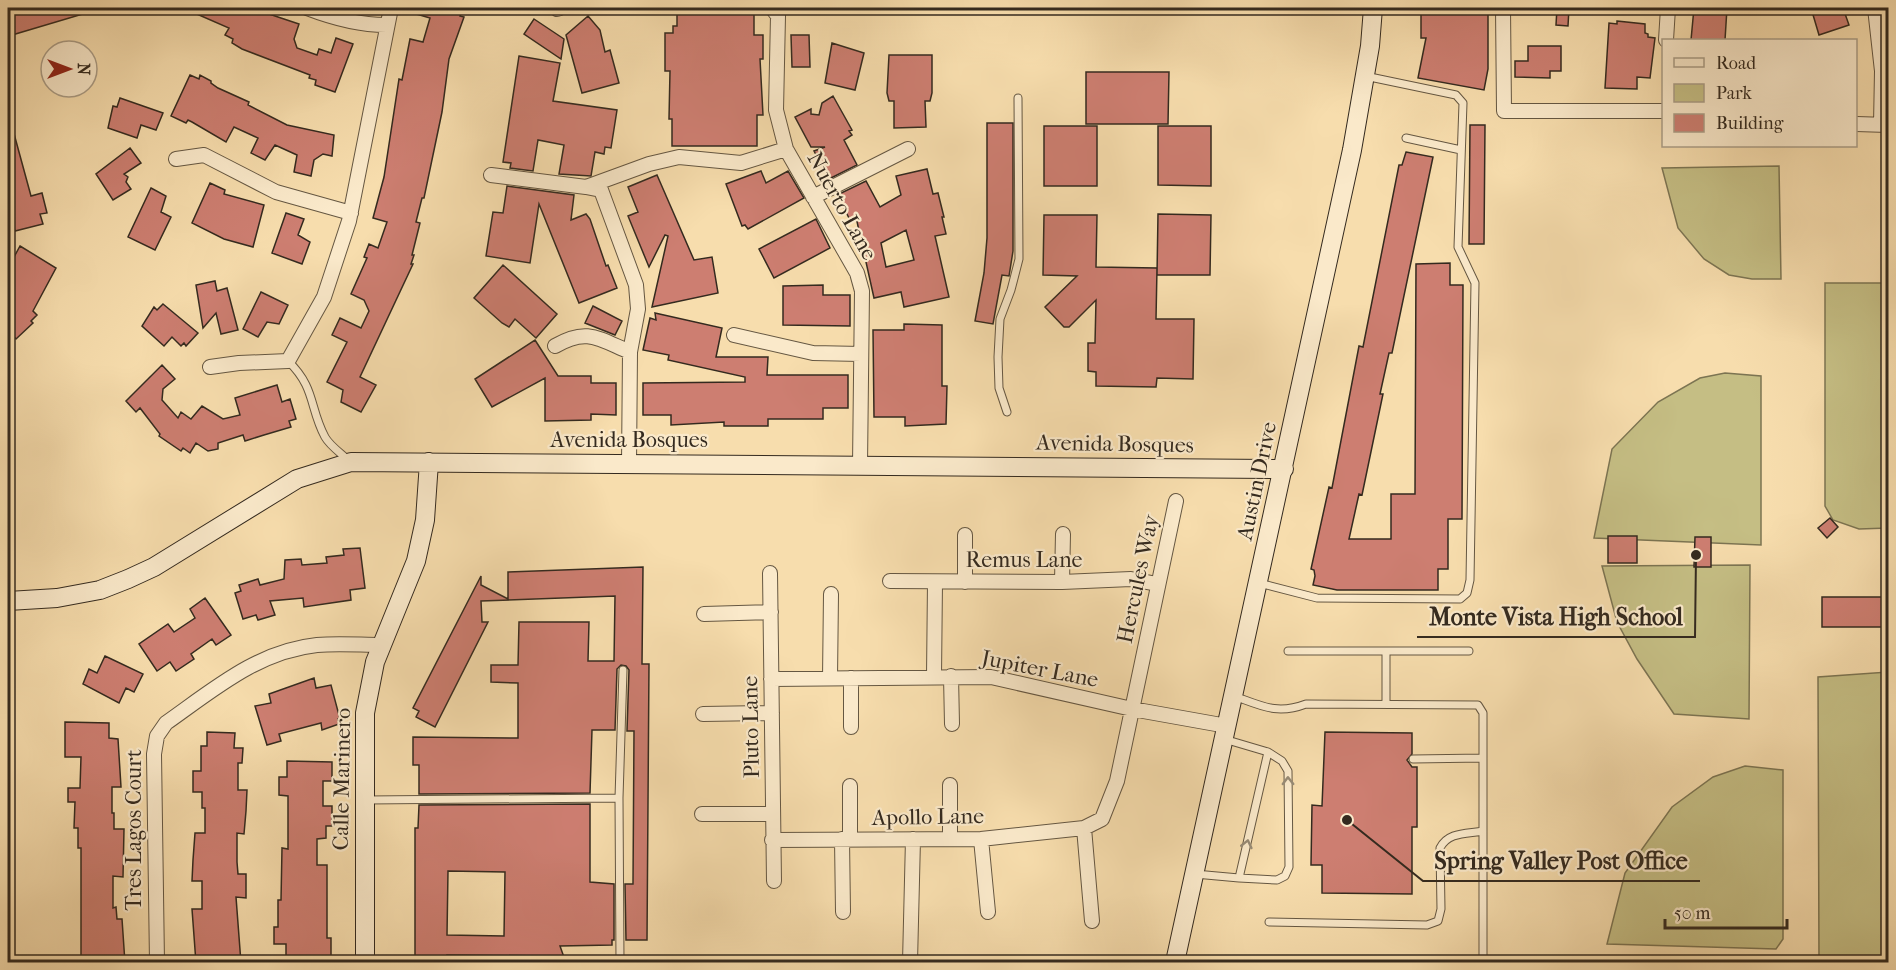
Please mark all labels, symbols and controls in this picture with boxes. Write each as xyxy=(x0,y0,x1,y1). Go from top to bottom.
north arrow xyxy=(39,39,99,99)
legend xyxy=(1662,39,1857,147)
text: Road xyxy=(1716,53,1756,74)
text: N xyxy=(74,63,93,76)
text: Park xyxy=(1716,83,1753,104)
text: Building xyxy=(1716,113,1784,134)
street label: Nuerto Lane xyxy=(802,147,882,265)
street label: Austin Drive xyxy=(1232,419,1282,543)
street label: Avenida Bosques xyxy=(549,427,708,453)
street label: Avenida Bosques xyxy=(1035,430,1194,458)
street label: Hercules Way xyxy=(1112,511,1165,646)
street label: Remus Lane xyxy=(966,547,1083,573)
callout: Monte Vista High School xyxy=(1417,595,1695,637)
text: Monte Vista High School xyxy=(1429,603,1683,631)
street label: Jupiter Lane xyxy=(977,645,1101,693)
street label: Pluto Lane xyxy=(737,675,765,778)
street label: Calle Marinero xyxy=(328,707,356,851)
street label: Tres Lagos Court xyxy=(121,749,147,911)
one-way arrow xyxy=(1282,777,1294,786)
street label: Apollo Lane xyxy=(871,803,984,831)
callout: Spring Valley Post Office xyxy=(1423,839,1700,881)
one-way arrow xyxy=(1240,840,1253,850)
text: Spring Valley Post Office xyxy=(1434,847,1688,875)
scale bar xyxy=(1665,892,1786,930)
text: 50 m xyxy=(1674,903,1711,924)

